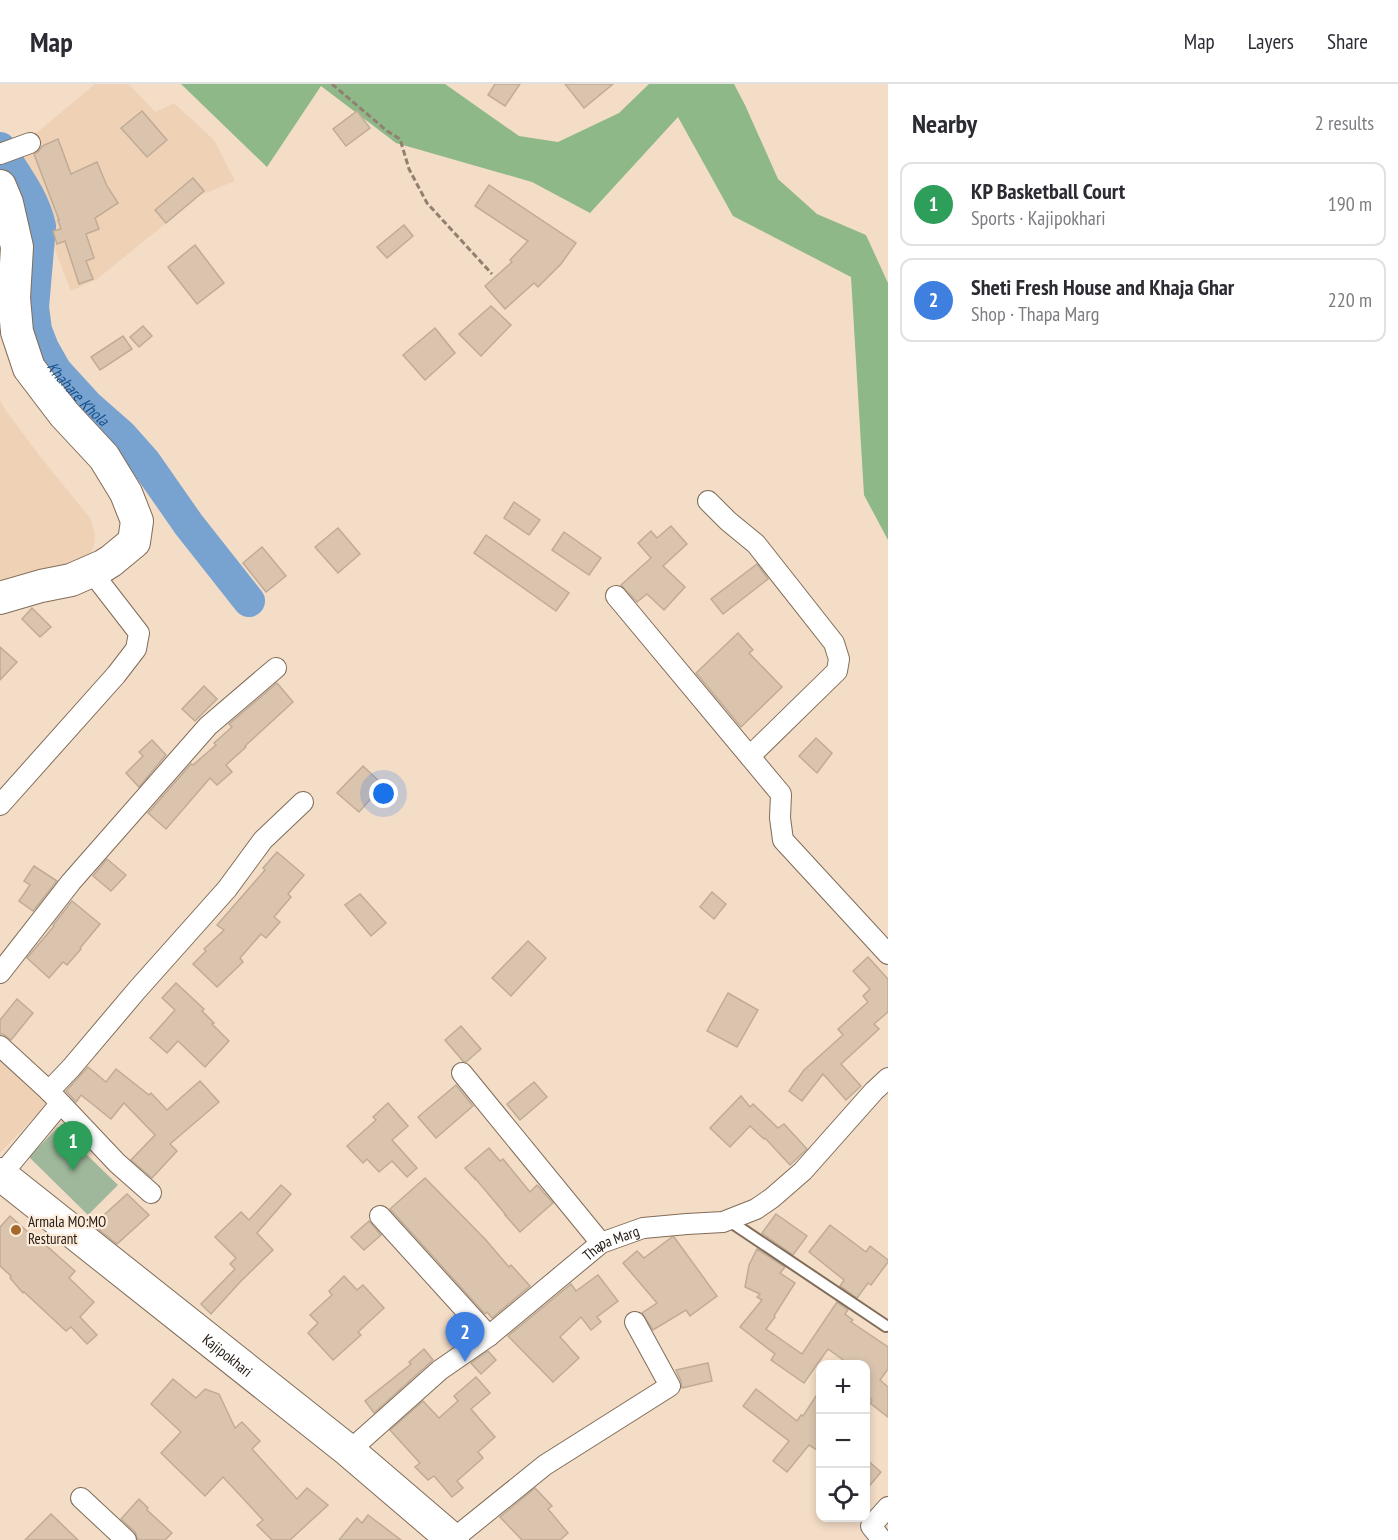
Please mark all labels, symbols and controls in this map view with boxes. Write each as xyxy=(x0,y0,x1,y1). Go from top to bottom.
text: Map xyxy=(30,23,73,60)
text: Map xyxy=(1184,28,1215,55)
text: Layers xyxy=(1248,28,1294,55)
text: Share xyxy=(1327,28,1368,55)
text: Nearby xyxy=(912,107,977,140)
text: 2 results xyxy=(1315,110,1374,136)
text: KP Basketball Court xyxy=(971,177,1125,205)
text: 1 xyxy=(929,191,938,217)
text: 190 m xyxy=(1328,191,1372,217)
text: Sports · Kajipokhari xyxy=(971,205,1106,231)
text: Sheti Fresh House and Khaja Ghar xyxy=(971,273,1234,301)
text: 2 xyxy=(929,287,938,313)
text: 220 m xyxy=(1328,287,1372,313)
text: Shop · Thapa Marg xyxy=(971,301,1099,327)
water label: Khahare Khola xyxy=(43,358,114,431)
your location xyxy=(369,779,398,808)
pin: 1 xyxy=(54,1122,92,1171)
place label: Armala MO:MO Resturant xyxy=(28,1212,106,1248)
street label: Thapa Marg xyxy=(578,1221,641,1264)
marker: Armala MO:MO Resturant xyxy=(9,1223,23,1237)
pin: 2 xyxy=(446,1312,484,1362)
street label: Kajipokhari xyxy=(199,1329,257,1381)
map controls xyxy=(816,1360,870,1522)
button: + xyxy=(816,1360,870,1414)
button: − xyxy=(816,1414,870,1468)
button: locate xyxy=(816,1468,870,1522)

